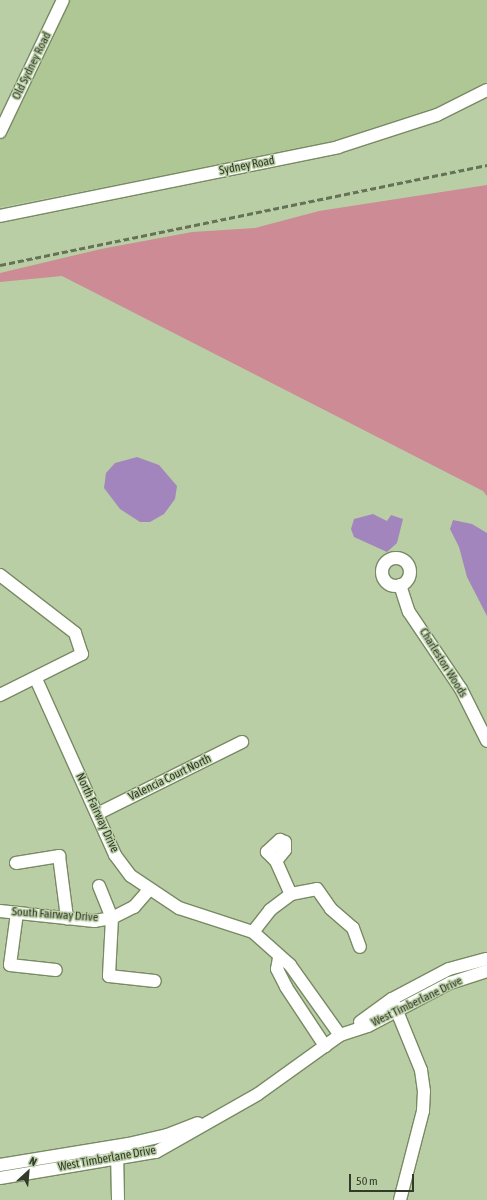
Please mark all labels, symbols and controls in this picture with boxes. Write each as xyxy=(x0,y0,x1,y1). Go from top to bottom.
street label: Old Sydney Road xyxy=(9,30,55,102)
street label: Sydney Road xyxy=(218,154,276,178)
street label: Charleston Woods xyxy=(416,626,470,700)
street label: Valencia Court North xyxy=(126,752,214,804)
street label: North Fairway Drive xyxy=(72,771,122,855)
street label: South Fairway Drive xyxy=(11,905,99,925)
street label: West Timberlane Drive xyxy=(369,974,465,1030)
street label: West Timberlane Drive xyxy=(57,1143,157,1175)
north arrow xyxy=(8,1152,48,1192)
text: N xyxy=(28,1154,39,1168)
scale bar xyxy=(351,1166,416,1192)
text: 50 m xyxy=(356,1174,378,1188)

